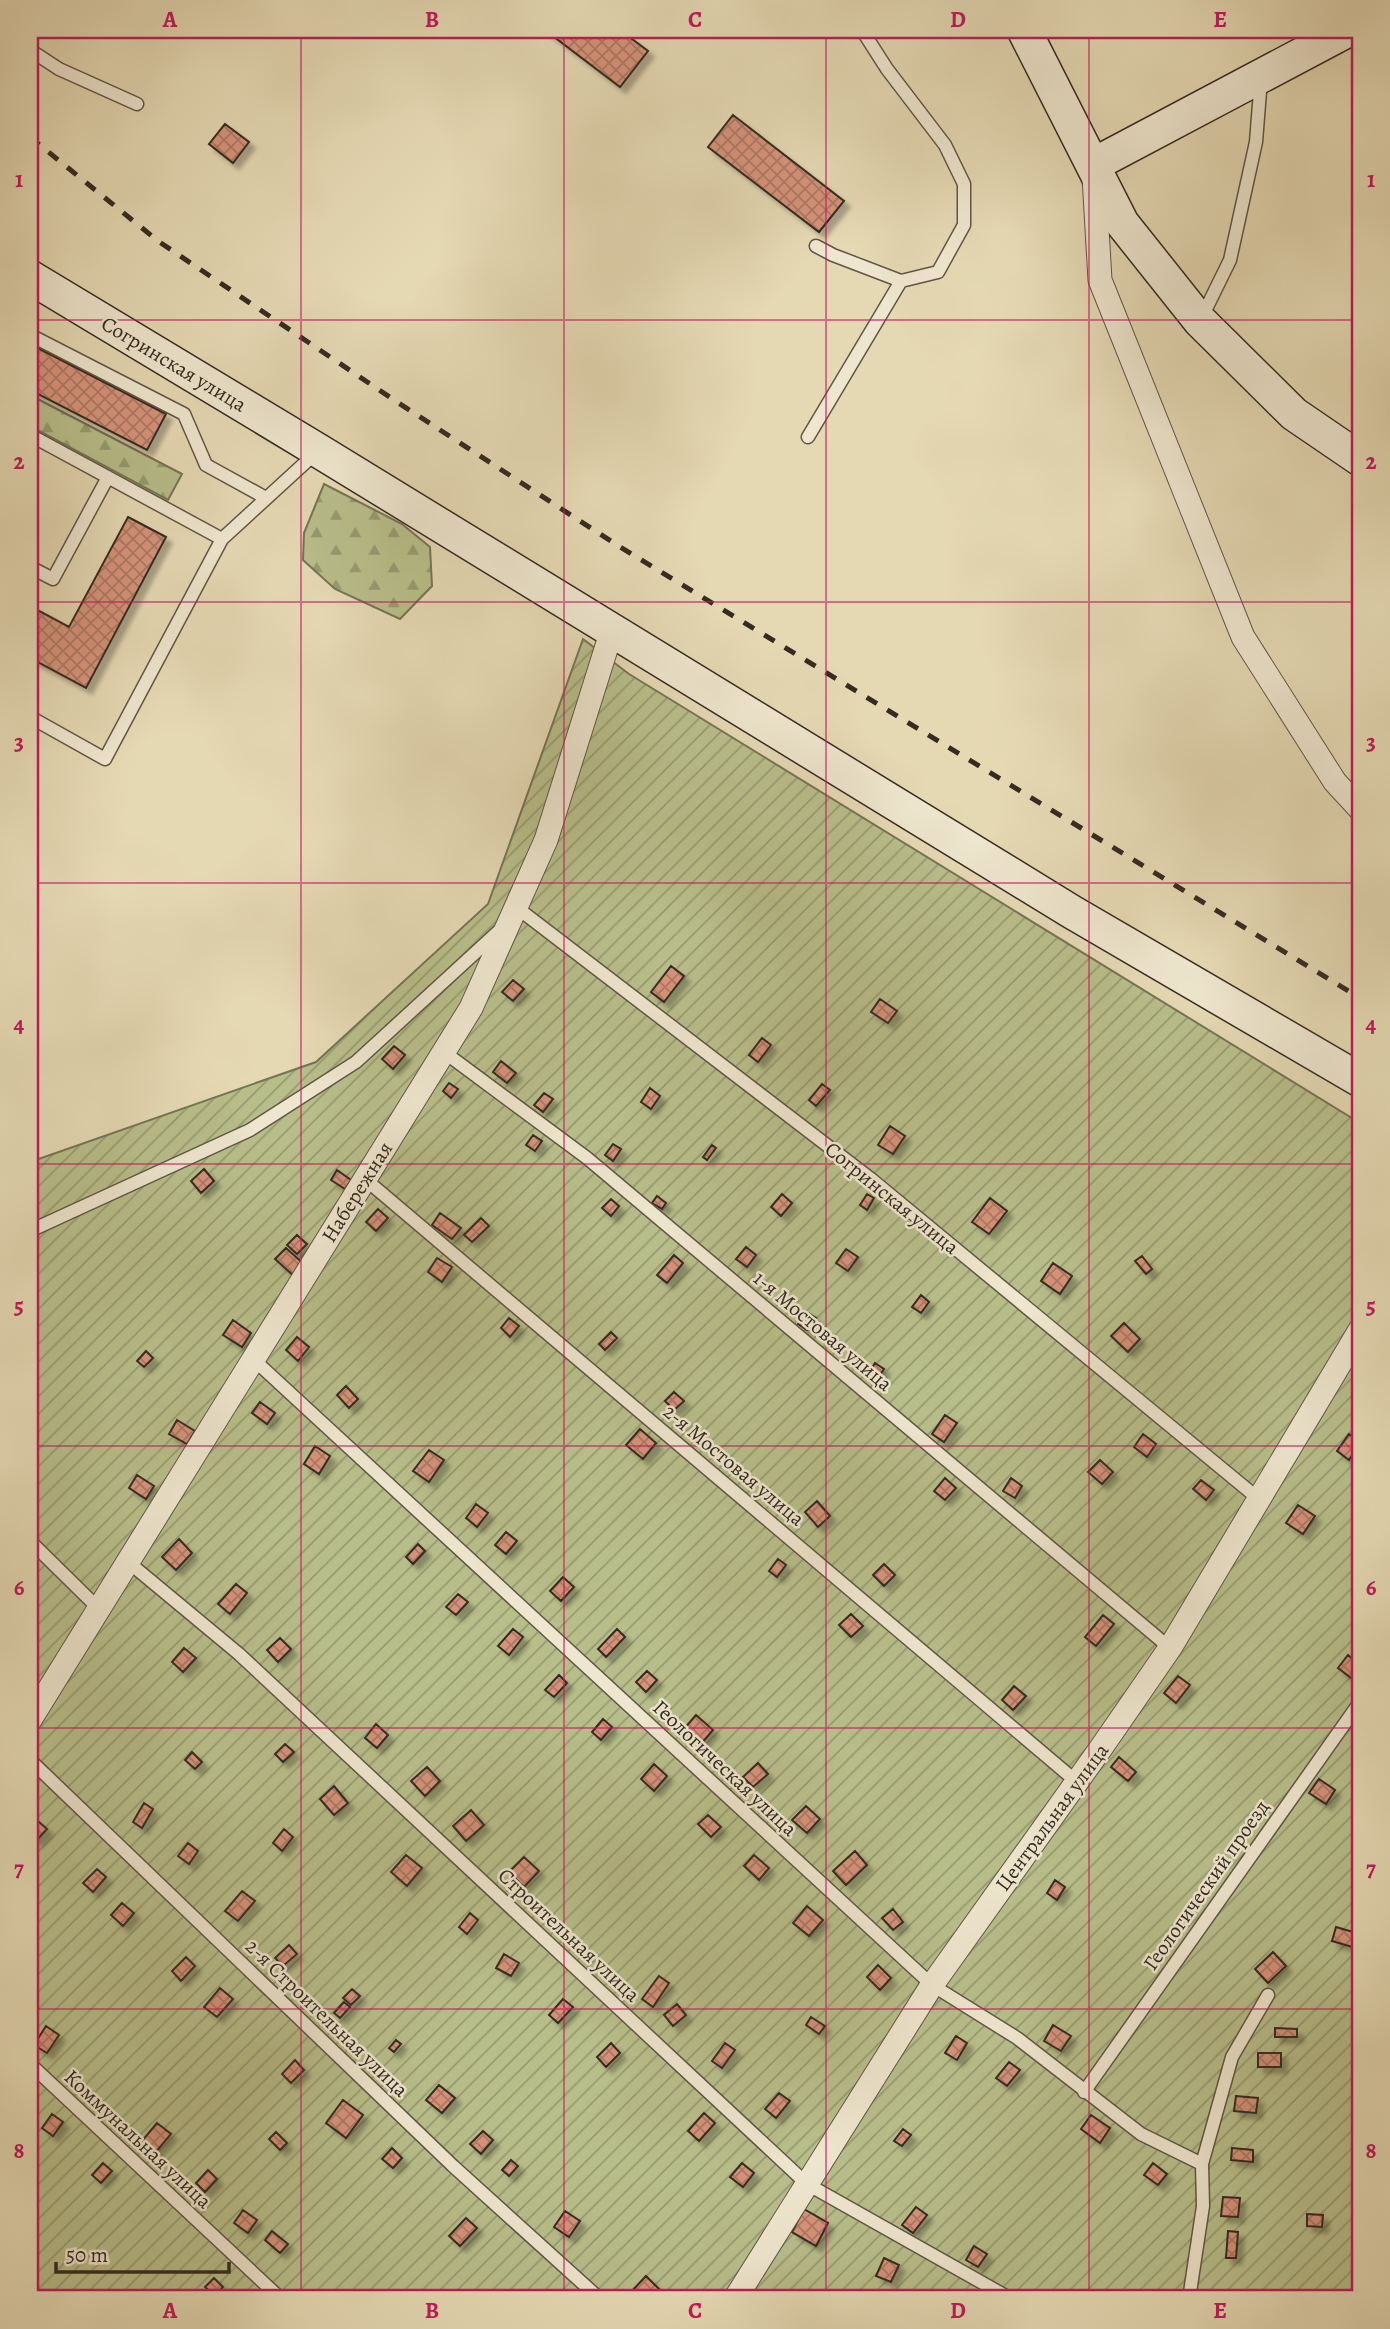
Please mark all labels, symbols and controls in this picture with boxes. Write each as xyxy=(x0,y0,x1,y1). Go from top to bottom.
text: A xyxy=(162,4,178,35)
text: B xyxy=(425,4,439,35)
text: C xyxy=(688,4,702,35)
text: D xyxy=(950,4,966,35)
text: E xyxy=(1213,4,1227,35)
text: 1 xyxy=(15,164,23,195)
text: 1 xyxy=(1367,164,1375,195)
street label: Согринская улица xyxy=(96,310,252,419)
text: 2 xyxy=(13,446,25,477)
text: 2 xyxy=(1365,446,1377,477)
text: 3 xyxy=(14,727,24,758)
text: 3 xyxy=(1366,727,1376,758)
text: 4 xyxy=(14,1009,25,1040)
text: 4 xyxy=(1366,1009,1377,1040)
street label: Согринская улица xyxy=(819,1135,965,1261)
street label: Набережная xyxy=(315,1136,399,1248)
street label: 1-я Мостовая улица xyxy=(747,1264,899,1398)
text: 5 xyxy=(14,1290,24,1321)
text: 5 xyxy=(1366,1290,1376,1321)
street label: 2-я Мостовая улица xyxy=(657,1398,811,1533)
text: 6 xyxy=(14,1572,25,1603)
text: 6 xyxy=(1366,1572,1377,1603)
street label: Геологическая улица xyxy=(647,1694,804,1843)
street label: Центральная улица xyxy=(989,1737,1115,1897)
street label: Геологический проезд xyxy=(1137,1794,1275,1976)
text: 7 xyxy=(14,1853,24,1884)
text: 7 xyxy=(1366,1853,1376,1884)
street label: Строительная улица xyxy=(492,1862,646,2008)
street label: 2-я Строительная улица xyxy=(239,1933,415,2104)
street label: Коммунальная улица xyxy=(58,2063,218,2215)
text: 8 xyxy=(13,2135,25,2166)
text: 8 xyxy=(1365,2135,1377,2166)
scale bar xyxy=(56,2231,229,2275)
text: 50 m xyxy=(66,2241,108,2269)
text: A xyxy=(162,2295,178,2326)
text: B xyxy=(425,2295,439,2326)
text: C xyxy=(688,2295,702,2326)
text: D xyxy=(950,2295,966,2326)
text: E xyxy=(1213,2295,1227,2326)

